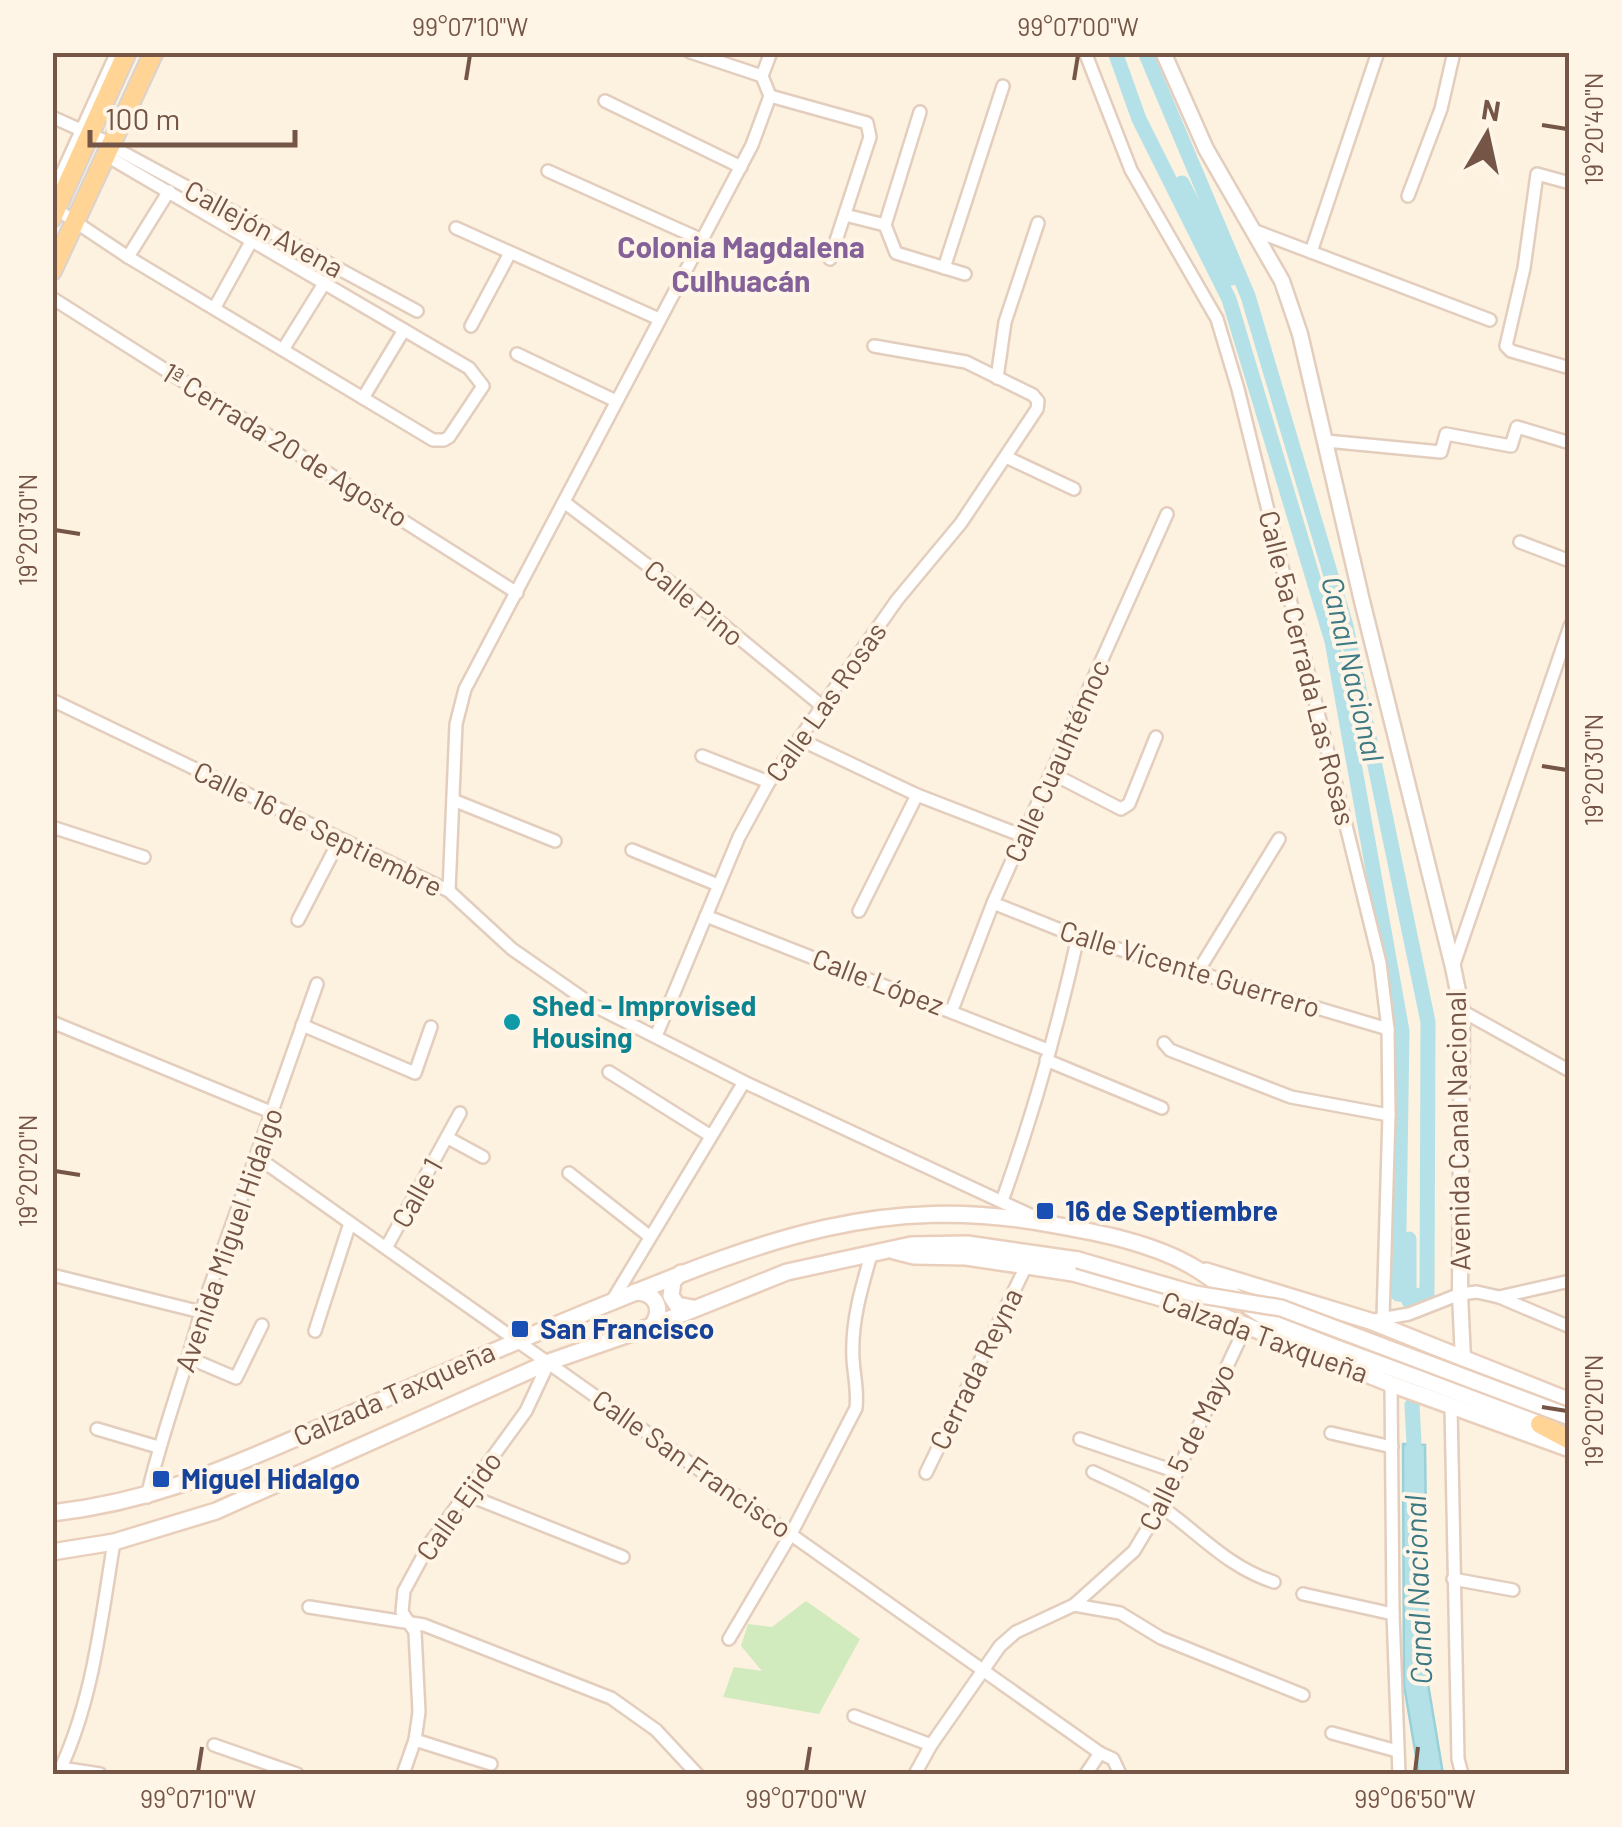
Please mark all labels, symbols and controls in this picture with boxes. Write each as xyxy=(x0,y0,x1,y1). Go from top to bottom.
text: 99°07'10"W xyxy=(412,11,528,41)
text: 99°07'00"W xyxy=(1017,11,1139,41)
text: 19°20'40"N xyxy=(1578,72,1608,186)
scale bar xyxy=(90,85,295,147)
north arrow xyxy=(1437,85,1537,185)
text: N xyxy=(1479,91,1503,128)
text: 100 m xyxy=(105,100,180,136)
street label: Callejón Avena xyxy=(179,172,350,284)
district label: Colonia Magdalena Culhuacán xyxy=(617,228,865,298)
street label: 1ª Cerrada 20 de Agosto xyxy=(156,355,415,534)
text: 19°20'30"N xyxy=(12,474,42,586)
street label: Calle 5a Cerrada Las Rosas xyxy=(1252,507,1364,829)
street label: Calle Pino xyxy=(638,552,751,653)
water label: Canal Nacional xyxy=(1315,572,1393,765)
street label: Calle Las Rosas xyxy=(758,615,893,788)
street label: Calle Cuauhtémoc xyxy=(996,654,1116,867)
text: 19°20'30"N xyxy=(1578,714,1608,826)
street label: Calle 16 de Septiembre xyxy=(189,753,448,903)
street label: Calle Vicente Guerrero xyxy=(1056,912,1325,1024)
street label: Calle López xyxy=(808,940,949,1022)
place label: Shed - Improvised Housing xyxy=(532,988,756,1054)
street label: Avenida Canal Nacional xyxy=(1438,991,1476,1271)
marker: Shed - Improvised Housing xyxy=(501,1011,523,1033)
street label: Avenida Miguel Hidalgo xyxy=(167,1103,289,1376)
text: 19°20'20"N xyxy=(12,1114,42,1228)
street label: Calle 1 xyxy=(383,1152,449,1233)
place label: 16 de Septiembre xyxy=(1065,1193,1278,1227)
marker: 16 de Septiembre xyxy=(1034,1200,1056,1222)
street label: Cerrada Reyna xyxy=(921,1282,1029,1455)
street label: Calzada Taxqueña xyxy=(1157,1283,1373,1389)
place label: San Francisco xyxy=(540,1311,714,1345)
marker: San Francisco xyxy=(509,1318,531,1340)
street label: Calzada Taxqueña xyxy=(287,1333,500,1453)
text: 19°20'20"N xyxy=(1578,1354,1608,1468)
street label: Calle 5 de Mayo xyxy=(1131,1357,1241,1536)
street label: Calle San Francisco xyxy=(586,1382,799,1545)
street label: Calle Ejido xyxy=(408,1444,508,1567)
place label: Miguel Hidalgo xyxy=(181,1461,360,1495)
marker: Miguel Hidalgo xyxy=(150,1468,172,1490)
water label: Canal Nacional xyxy=(1396,1494,1438,1685)
text: 99°07'10"W xyxy=(140,1783,256,1813)
text: 99°07'00"W xyxy=(745,1783,867,1813)
text: 99°06'50"W xyxy=(1354,1783,1476,1813)

